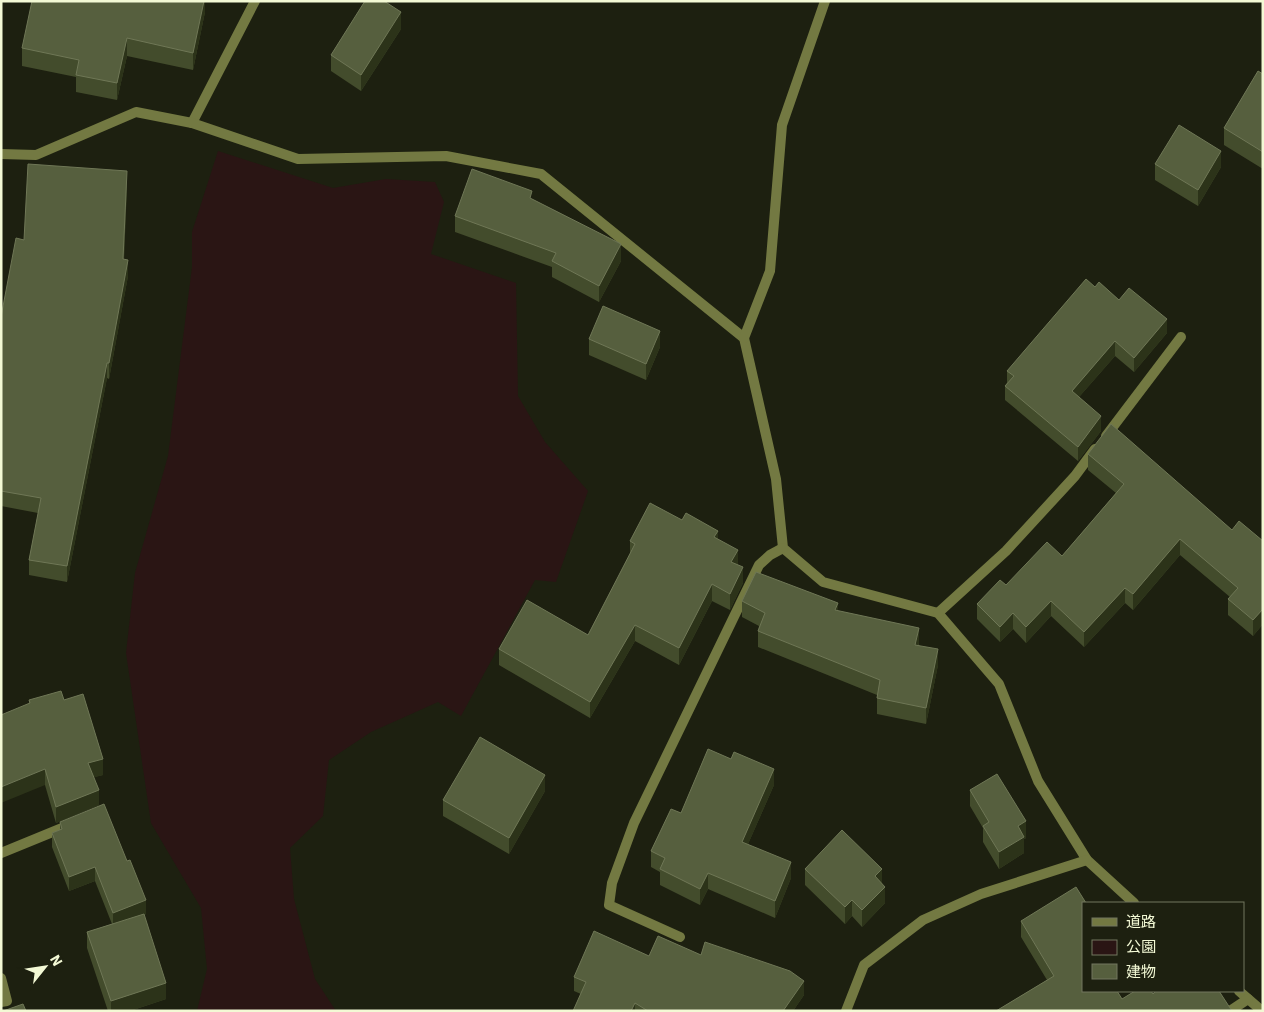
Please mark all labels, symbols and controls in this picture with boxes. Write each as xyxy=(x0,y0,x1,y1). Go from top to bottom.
legend xyxy=(1082,902,1244,992)
text: 道路 xyxy=(1126,912,1156,931)
text: 公園 xyxy=(1126,937,1156,956)
north arrow xyxy=(20,942,70,992)
text: N xyxy=(46,952,67,969)
text: 建物 xyxy=(1126,962,1156,981)

